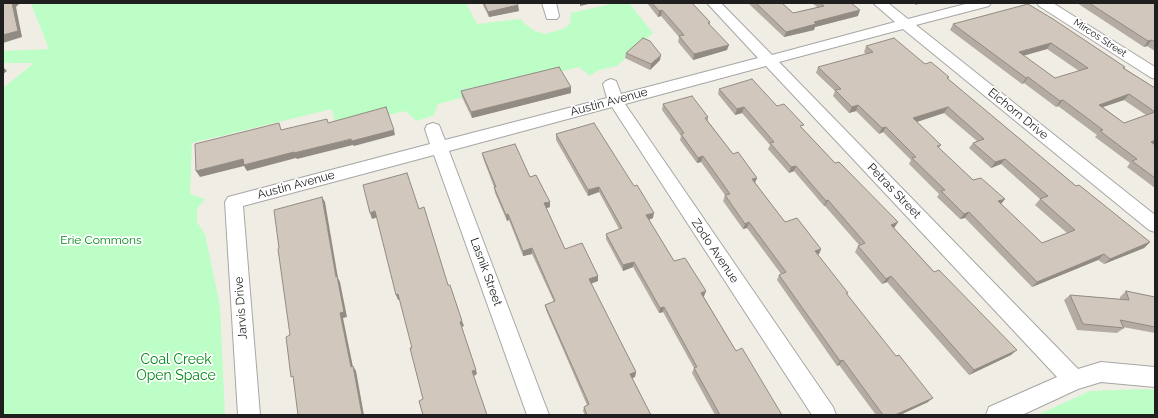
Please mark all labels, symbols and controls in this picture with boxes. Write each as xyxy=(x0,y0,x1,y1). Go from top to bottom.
street label: Mircos Street xyxy=(1071,16,1129,60)
street label: Austin Avenue xyxy=(569,85,649,119)
street label: Eichorn Drive xyxy=(985,85,1051,143)
street label: Petras Street xyxy=(864,160,924,222)
street label: Austin Avenue xyxy=(256,168,336,202)
street label: Zodo Avenue xyxy=(688,216,742,286)
park label: Erie Commons xyxy=(60,233,142,247)
street label: Lasnik Street xyxy=(467,236,505,308)
street label: Jarvis Drive xyxy=(232,276,250,340)
park label: Coal Creek Open Space xyxy=(136,352,216,384)

